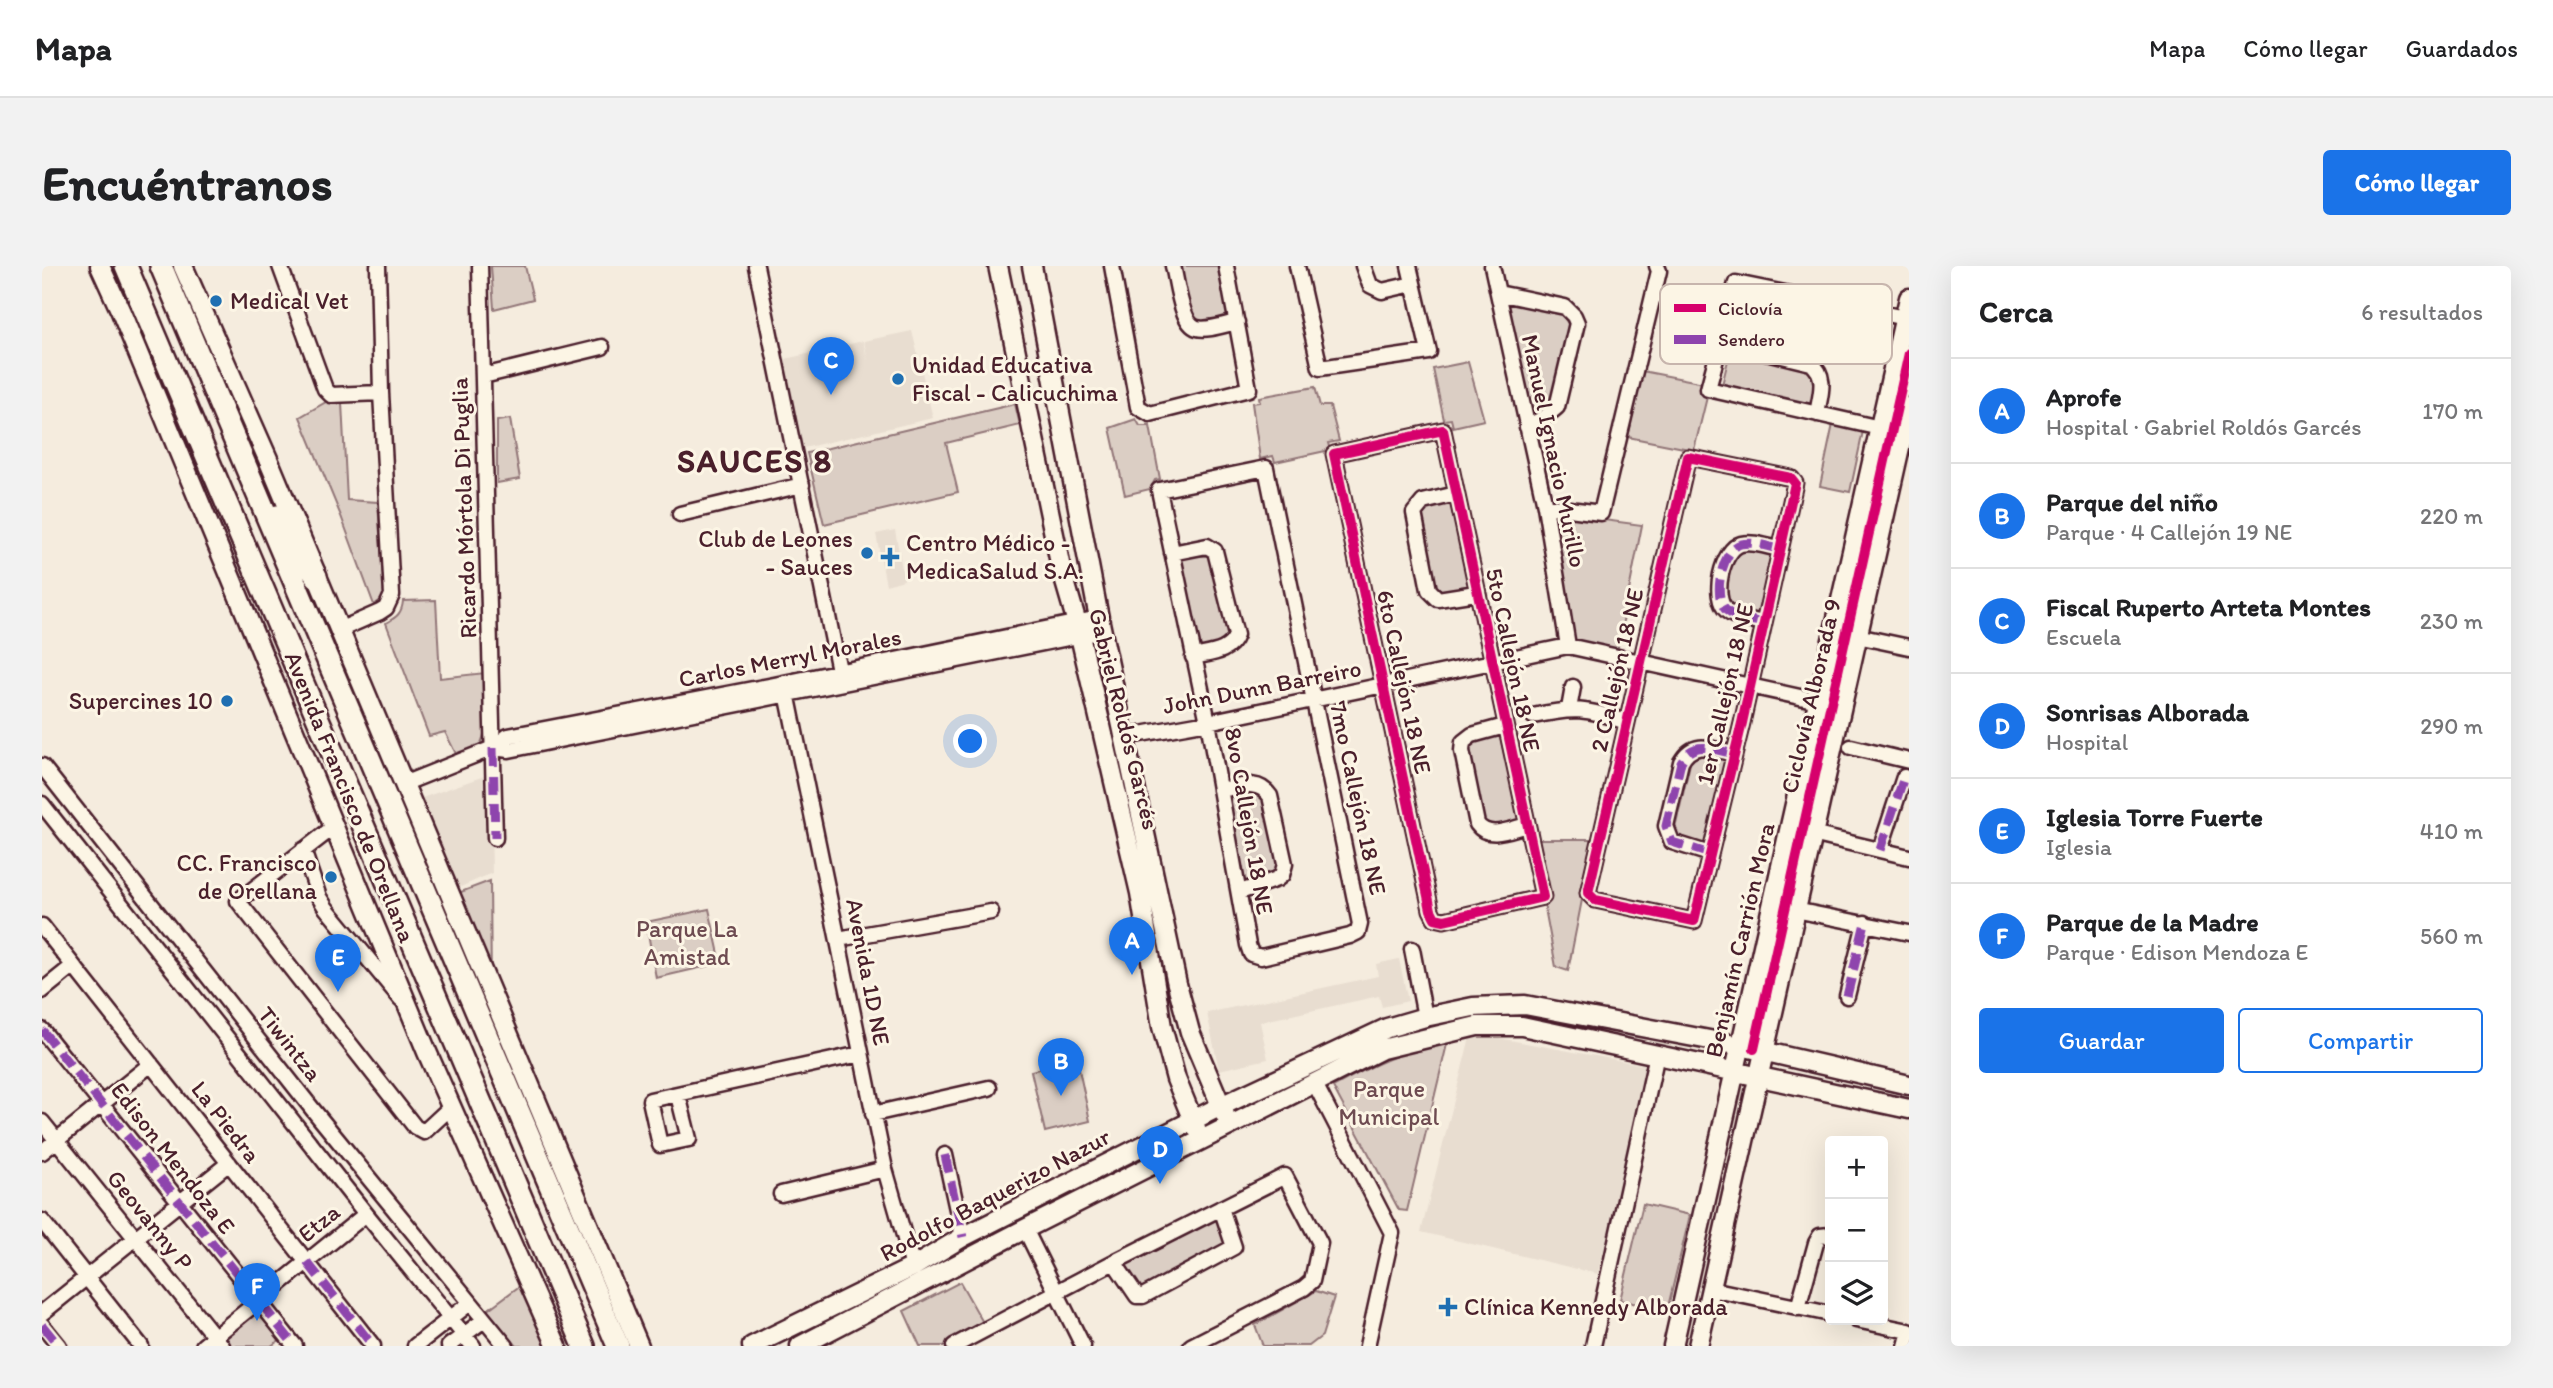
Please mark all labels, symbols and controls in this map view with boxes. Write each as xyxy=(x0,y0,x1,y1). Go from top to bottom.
text: Mapa xyxy=(35,29,112,68)
text: Mapa xyxy=(2149,34,2205,63)
text: Cómo llegar xyxy=(2243,34,2368,63)
text: Guardados xyxy=(2406,34,2518,63)
button: Cómo llegar xyxy=(2323,150,2511,215)
text: Encuéntranos xyxy=(42,153,333,212)
legend xyxy=(1660,284,1892,364)
place label: Medical Vet xyxy=(230,286,349,315)
marker: Medical Vet xyxy=(208,293,224,309)
text: Cerca xyxy=(1979,293,2053,330)
text: Ciclovía xyxy=(1718,297,1783,320)
text: 6 resultados xyxy=(2361,298,2483,326)
text: Sendero xyxy=(1718,328,1785,351)
street label: Manuel Ignacio Murillo xyxy=(1516,332,1593,570)
pin: C xyxy=(808,337,854,395)
place label: Unidad Educativa Fiscal - Calicuchima xyxy=(912,350,1119,407)
marker: Unidad Educativa Fiscal - Calicuchima xyxy=(890,371,906,387)
street label: Ricardo Mórtola Di Puglia xyxy=(444,376,483,639)
text: Aprofe xyxy=(2046,381,2122,413)
text: A xyxy=(1995,397,2009,425)
text: 170 m xyxy=(2422,397,2483,425)
text: Hospital · Gabriel Roldós Garcés xyxy=(2046,413,2362,441)
district label: SAUCES 8 xyxy=(677,442,833,480)
text: Parque del niño xyxy=(2046,486,2218,518)
text: B xyxy=(1995,502,2009,530)
text: 220 m xyxy=(2420,502,2483,530)
text: Parque · 4 Callejón 19 NE xyxy=(2046,518,2292,546)
place label: Club de Leones - Sauces xyxy=(698,524,853,581)
place label: Centro Médico - MedicaSalud S.A. xyxy=(906,528,1084,585)
marker: Club de Leones - Sauces xyxy=(859,545,875,561)
marker: Centro Médico - MedicaSalud S.A. xyxy=(880,547,900,567)
street label: 5to Callejón 18 NE xyxy=(1480,565,1547,754)
street label: 2 Callejón 18 NE xyxy=(1584,585,1649,755)
street label: 6to Callejón 18 NE xyxy=(1371,587,1438,777)
text: Fiscal Ruperto Arteta Montes xyxy=(2046,591,2371,623)
street label: Ciclovía Alborada 9 xyxy=(1774,596,1847,796)
street label: 1er Callejón 18 NE xyxy=(1690,600,1760,787)
street label: Gabriel Roldós Garcés xyxy=(1083,605,1166,833)
text: C xyxy=(1995,607,2009,635)
text: 230 m xyxy=(2420,607,2483,635)
street label: Carlos Merryl Morales xyxy=(676,622,904,693)
text: Escuela xyxy=(2046,623,2122,651)
street label: Avenida Francisco de Orellana xyxy=(279,647,422,947)
street label: John Dunn Barreiro xyxy=(1160,653,1364,720)
place label: Supercines 10 xyxy=(69,686,213,715)
marker: Supercines 10 xyxy=(219,693,235,709)
text: Sonrisas Alborada xyxy=(2046,696,2249,728)
street label: 7mo Callejón 18 NE xyxy=(1324,698,1393,898)
text: D xyxy=(1994,712,2010,740)
text: 290 m xyxy=(2420,712,2483,740)
your location xyxy=(953,724,987,758)
street label: 8vo Callejón 18 NE xyxy=(1219,725,1280,917)
text: Hospital xyxy=(2046,728,2128,756)
text: Iglesia Torre Fuerte xyxy=(2046,801,2263,833)
text: E xyxy=(1996,817,2008,845)
text: 410 m xyxy=(2420,817,2483,845)
street label: Benjamín Carrión Mora xyxy=(1698,819,1781,1060)
text: Iglesia xyxy=(2046,833,2112,861)
place label: CC. Francisco de Orellana xyxy=(177,848,317,905)
marker: CC. Francisco de Orellana xyxy=(323,869,339,885)
street label: Avenida 1D NE xyxy=(840,896,897,1048)
text: Parque de la Madre xyxy=(2046,906,2259,938)
park label: Parque La Amistad xyxy=(636,914,738,971)
pin: A xyxy=(1109,917,1155,975)
text: F xyxy=(1996,922,2008,950)
text: 560 m xyxy=(2420,922,2483,950)
pin: E xyxy=(315,934,361,992)
text: Parque · Edison Mendoza E xyxy=(2046,938,2308,966)
street label: Tiwintza xyxy=(252,1000,329,1088)
button: Guardar xyxy=(1979,1008,2224,1073)
button: Compartir xyxy=(2238,1008,2483,1073)
pin: B xyxy=(1038,1038,1084,1096)
park label: Parque Municipal xyxy=(1339,1074,1440,1131)
street label: La Piedra xyxy=(185,1075,268,1169)
street label: Edison Mendoza E xyxy=(105,1076,242,1240)
street label: Rodolfo Baquerizo Nazur xyxy=(875,1122,1115,1268)
pin: D xyxy=(1137,1126,1183,1184)
map controls xyxy=(1825,1136,1888,1325)
button: + xyxy=(1825,1136,1888,1199)
street label: Geovanny P xyxy=(101,1164,200,1276)
street label: Etza xyxy=(292,1197,346,1248)
button: − xyxy=(1825,1199,1888,1262)
button: layers xyxy=(1825,1262,1888,1325)
pin: F xyxy=(234,1263,280,1321)
place label: Clínica Kennedy Alborada xyxy=(1464,1292,1728,1321)
marker: Clínica Kennedy Alborada xyxy=(1438,1297,1458,1317)

